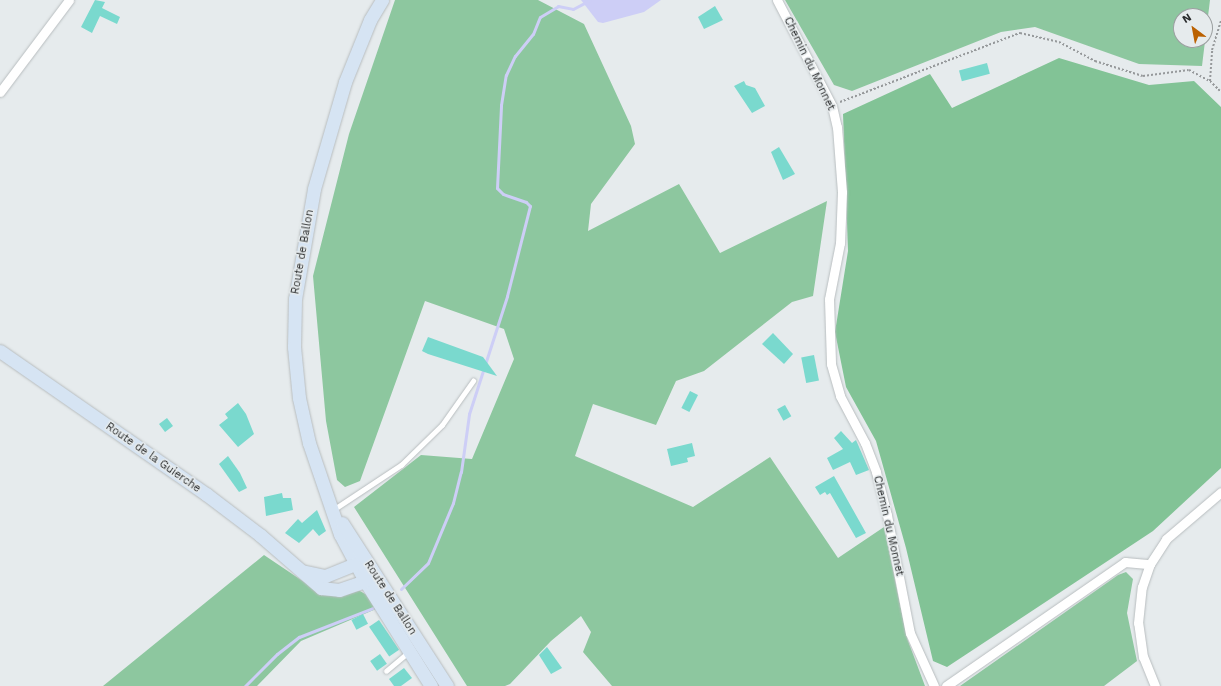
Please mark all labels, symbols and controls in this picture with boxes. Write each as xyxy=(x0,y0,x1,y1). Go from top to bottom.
north arrow xyxy=(1173,8,1213,48)
text: N xyxy=(1180,11,1194,26)
street label: Chemin du Monnet xyxy=(781,15,837,113)
street label: Route de Ballon xyxy=(289,209,317,295)
street label: Route de la Guierche xyxy=(103,420,203,496)
street label: Chemin du Monnet xyxy=(870,475,906,577)
street label: Route de Ballon xyxy=(361,558,419,638)

